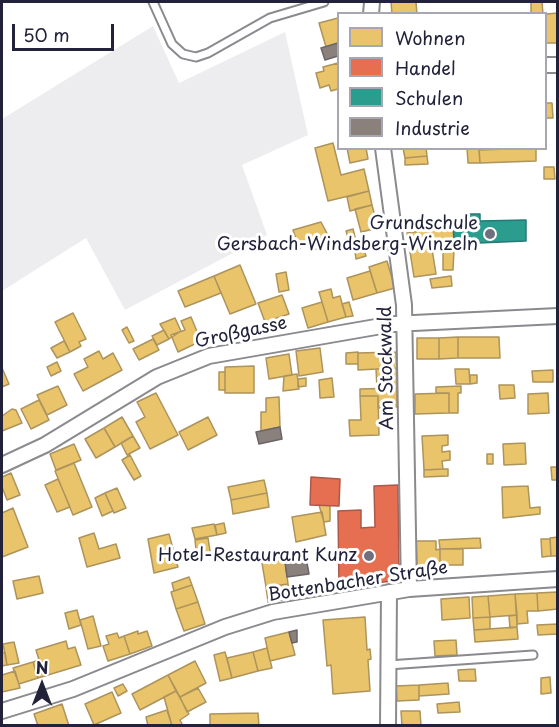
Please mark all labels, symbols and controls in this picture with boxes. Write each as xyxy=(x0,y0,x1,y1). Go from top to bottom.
scale bar xyxy=(15,12,117,50)
legend xyxy=(337,12,547,150)
text: 50 m xyxy=(23,21,70,48)
text: Wohnen xyxy=(395,24,466,51)
text: Handel xyxy=(395,54,456,81)
text: Schulen xyxy=(395,84,463,111)
text: Industrie xyxy=(395,114,470,141)
place label: Grundschule Gersbach-Windsberg-Winzeln xyxy=(217,213,478,256)
marker: Grundschule Gersbach-Windsberg-Winzeln xyxy=(483,227,497,241)
street label: Am Stockwald xyxy=(375,306,399,430)
street label: Großgasse xyxy=(193,313,289,353)
place label: Hotel-Restaurant Kunz xyxy=(158,545,357,567)
marker: Hotel-Restaurant Kunz xyxy=(362,549,376,563)
street label: Bottenbacher Straße xyxy=(267,557,449,607)
north arrow xyxy=(12,655,72,715)
text: N xyxy=(36,655,48,679)

